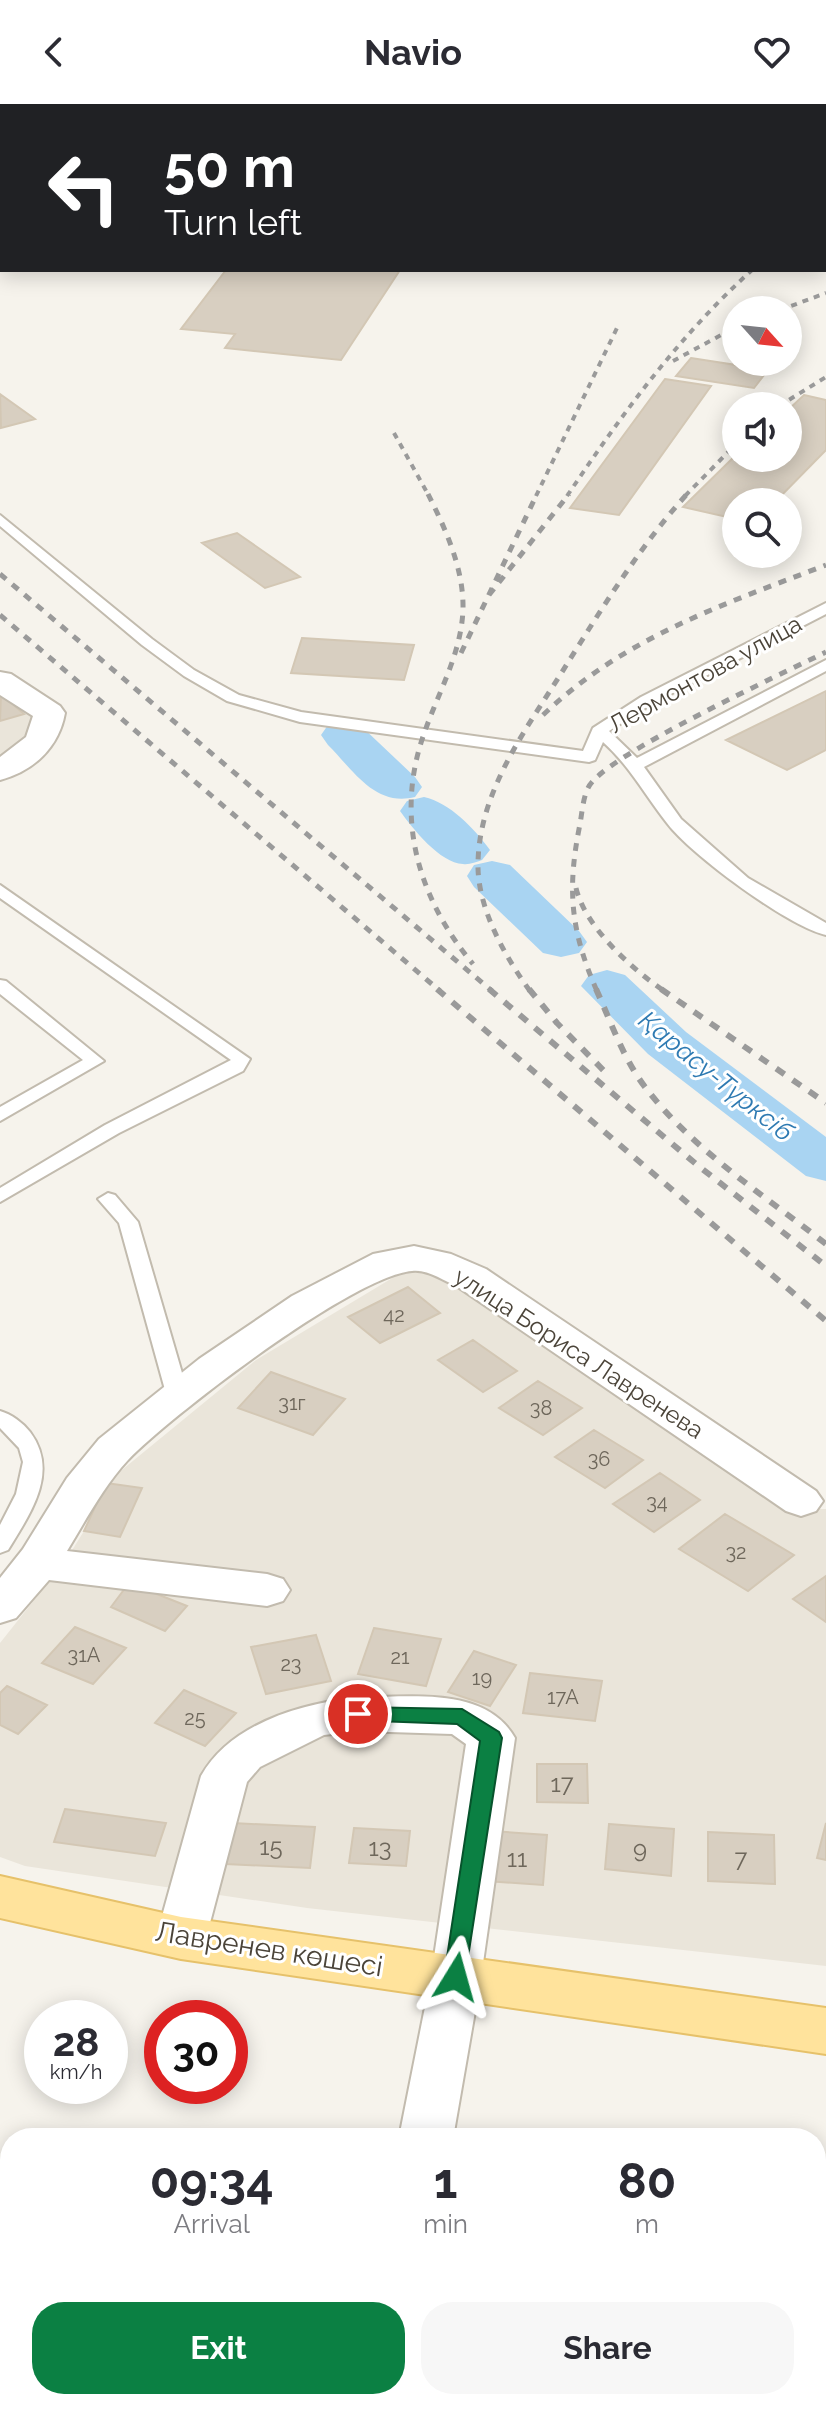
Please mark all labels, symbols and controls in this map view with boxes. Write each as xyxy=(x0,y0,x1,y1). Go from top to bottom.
icon: back xyxy=(32,30,76,74)
icon: heart xyxy=(750,30,794,74)
text: Navio xyxy=(364,31,462,73)
text: 50 m xyxy=(164,134,295,200)
icon: left xyxy=(32,136,136,240)
text: Turn left xyxy=(164,201,302,243)
north arrow xyxy=(722,296,802,376)
map controls xyxy=(722,296,802,568)
button: sound xyxy=(722,392,802,472)
button: search xyxy=(722,488,802,568)
street label: Лермонтова улица xyxy=(603,609,807,739)
water label: Қарасу-Түрксіб xyxy=(633,1005,799,1148)
street label: улица Бориса Лавренева xyxy=(449,1261,709,1445)
house number: 42 xyxy=(383,1303,405,1327)
house number: 31г xyxy=(278,1391,306,1415)
house number: 38 xyxy=(530,1396,552,1420)
house number: 36 xyxy=(588,1447,610,1471)
house number: 34 xyxy=(646,1490,668,1514)
house number: 32 xyxy=(725,1540,747,1564)
house number: 31А xyxy=(68,1643,101,1667)
house number: 21 xyxy=(391,1645,410,1669)
house number: 23 xyxy=(280,1652,302,1676)
house number: 19 xyxy=(472,1666,492,1690)
pin xyxy=(324,1680,392,1748)
house number: 17А xyxy=(547,1685,579,1709)
icon: arrive xyxy=(336,1692,380,1736)
house number: 25 xyxy=(184,1706,206,1730)
house number: 17 xyxy=(551,1769,574,1798)
house number: 15 xyxy=(259,1832,283,1861)
house number: 13 xyxy=(368,1833,392,1862)
house number: 9 xyxy=(633,1835,647,1864)
house number: 11 xyxy=(507,1844,527,1873)
house number: 7 xyxy=(735,1844,748,1873)
street label: Лавренев көшесі xyxy=(153,1915,385,1983)
position arrow xyxy=(414,1935,498,2019)
speed limit sign: 30 xyxy=(144,2000,248,2104)
text: 28 xyxy=(53,2018,99,2065)
text: km/h xyxy=(50,2060,102,2084)
text: 09:34 xyxy=(150,2153,274,2209)
text: 1 xyxy=(434,2153,458,2209)
text: 80 xyxy=(618,2153,676,2209)
text: Arrival xyxy=(174,2209,250,2239)
text: min xyxy=(423,2209,468,2239)
text: m xyxy=(635,2209,659,2239)
button: Exit xyxy=(32,2302,405,2394)
button: Share xyxy=(421,2302,794,2394)

